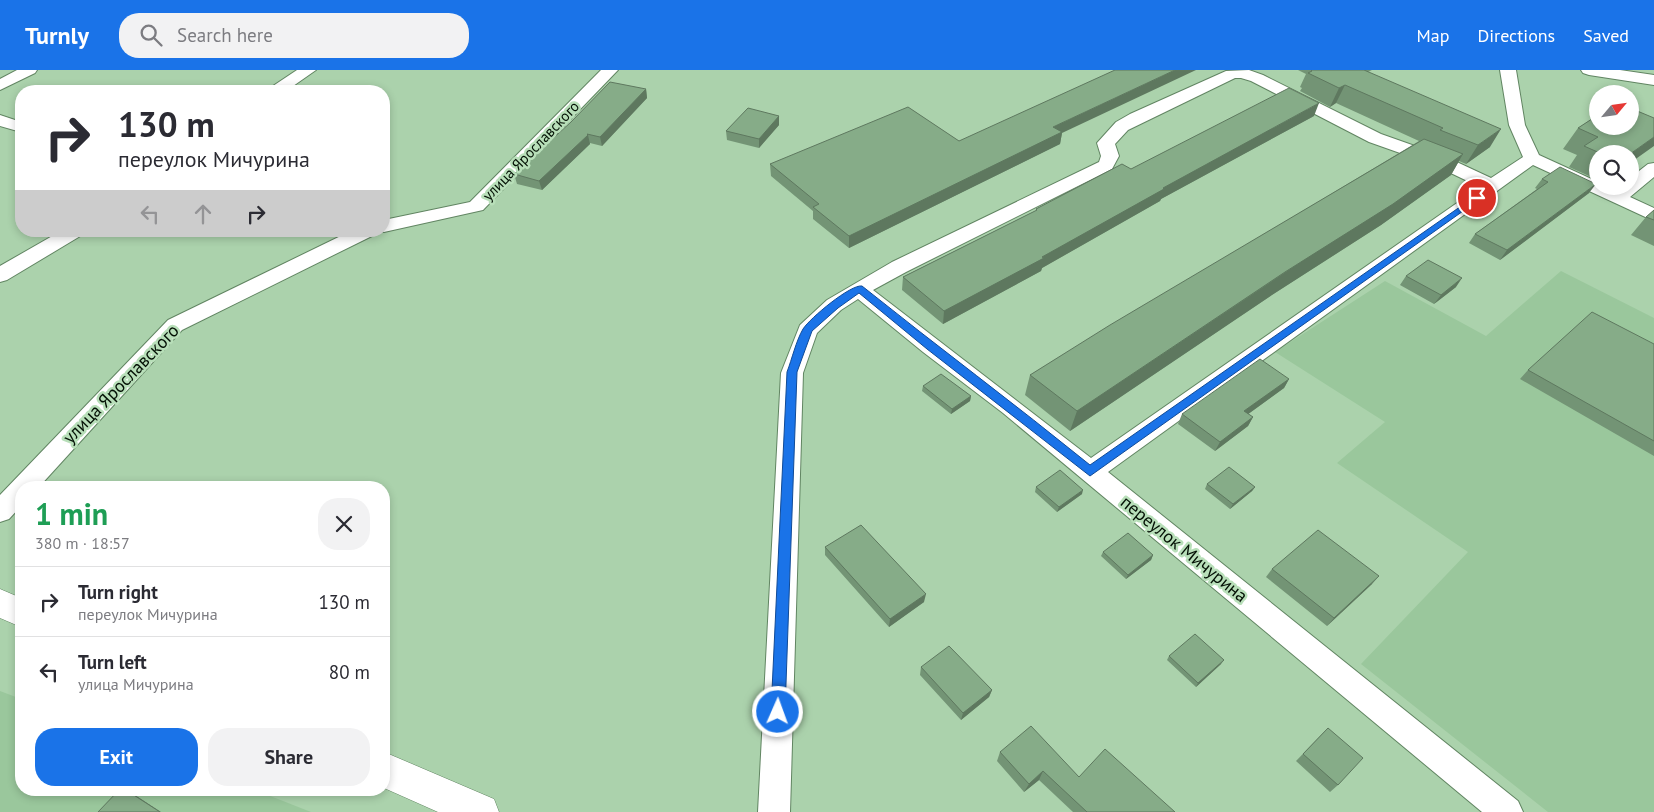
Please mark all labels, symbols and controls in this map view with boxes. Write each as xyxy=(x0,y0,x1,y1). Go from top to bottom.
search box xyxy=(119,13,469,58)
text: Turnly xyxy=(25,20,89,51)
icon: search xyxy=(137,21,165,49)
text: Search here xyxy=(177,23,273,47)
text: Map xyxy=(1417,24,1449,47)
text: Directions xyxy=(1477,24,1555,47)
text: Saved xyxy=(1583,24,1629,47)
north arrow xyxy=(1589,85,1639,135)
map controls xyxy=(1589,85,1639,195)
street label: улица Ярославского xyxy=(478,97,583,204)
text: 130 m xyxy=(118,101,215,147)
icon: right xyxy=(35,105,100,170)
text: переулок Мичурина xyxy=(118,145,310,173)
button: search xyxy=(1589,145,1639,195)
pin xyxy=(1456,177,1498,219)
icon: arrive xyxy=(1463,184,1491,212)
icon: left xyxy=(136,200,164,228)
icon: ahead xyxy=(189,200,217,228)
icon: right xyxy=(242,200,270,228)
street label: улица Ярославского xyxy=(58,319,184,448)
street label: переулок Мичурина xyxy=(1116,490,1253,607)
text: 1 min xyxy=(35,494,108,533)
button: close xyxy=(318,498,370,550)
text: 380 m · 18:57 xyxy=(35,533,130,553)
text: Turn right xyxy=(78,580,158,604)
icon: right xyxy=(35,588,63,616)
text: 130 m xyxy=(318,590,370,614)
text: переулок Мичурина xyxy=(78,604,218,624)
text: Turn left xyxy=(78,650,147,674)
icon: left xyxy=(35,658,63,686)
text: 80 m xyxy=(329,660,370,684)
text: улица Мичурина xyxy=(78,674,194,694)
position arrow xyxy=(751,685,803,737)
button: Exit xyxy=(35,728,198,786)
button: Share xyxy=(208,728,370,786)

